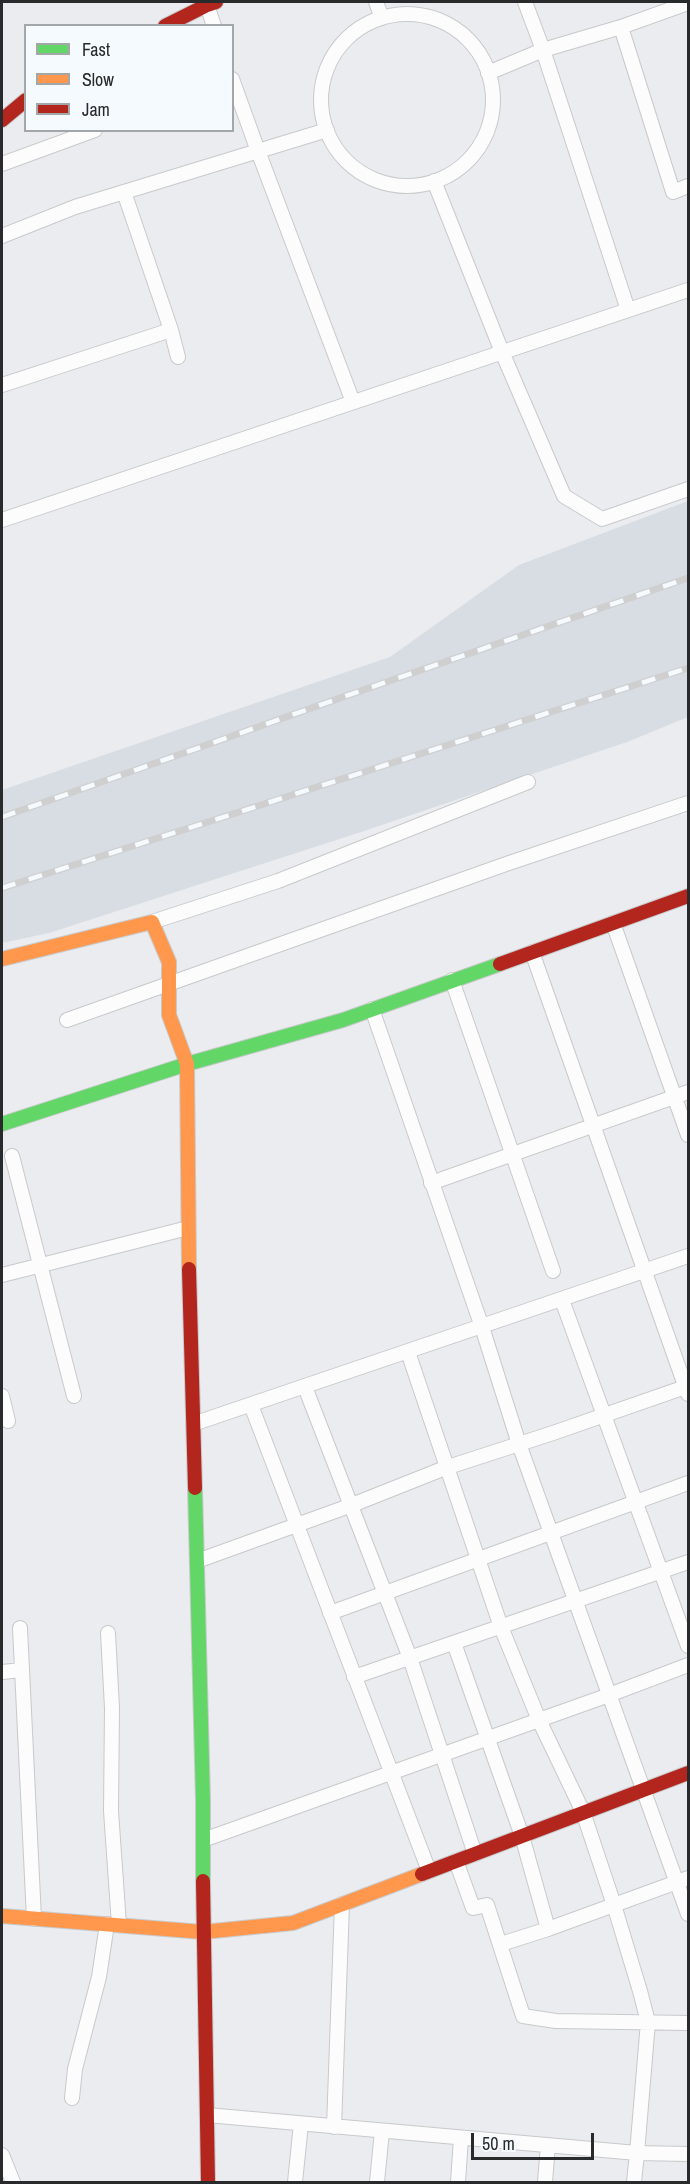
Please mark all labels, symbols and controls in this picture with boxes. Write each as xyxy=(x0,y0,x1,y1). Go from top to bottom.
legend xyxy=(24,24,234,132)
text: Fast xyxy=(82,37,110,62)
text: Slow xyxy=(82,67,114,92)
text: Jam xyxy=(82,97,110,122)
scale bar xyxy=(474,2121,597,2159)
text: 50 m xyxy=(482,2131,515,2156)

